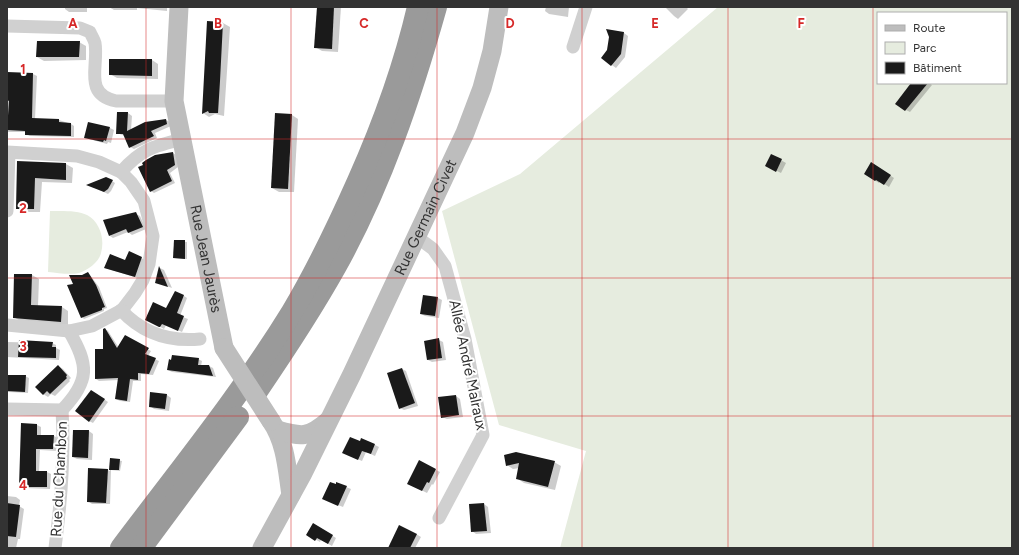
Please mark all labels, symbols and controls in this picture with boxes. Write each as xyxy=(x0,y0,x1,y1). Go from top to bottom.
legend xyxy=(877,12,1007,84)
text: A xyxy=(68,16,78,31)
text: B xyxy=(214,16,222,31)
text: C xyxy=(359,16,369,31)
text: D xyxy=(505,16,515,31)
text: E xyxy=(651,16,659,31)
text: F xyxy=(797,16,805,31)
text: Route xyxy=(913,21,946,35)
text: Parc xyxy=(913,41,937,55)
text: Bâtiment xyxy=(913,61,962,75)
text: 1 xyxy=(20,62,26,77)
street label: Rue Germain Civet xyxy=(391,156,461,278)
text: 2 xyxy=(19,201,27,216)
street label: Rue Jean Jaurès xyxy=(186,203,226,314)
street label: Allée André Malraux xyxy=(445,298,491,432)
text: 3 xyxy=(19,339,27,354)
street label: Rue du Chambon xyxy=(47,421,71,537)
text: 4 xyxy=(19,478,27,493)

